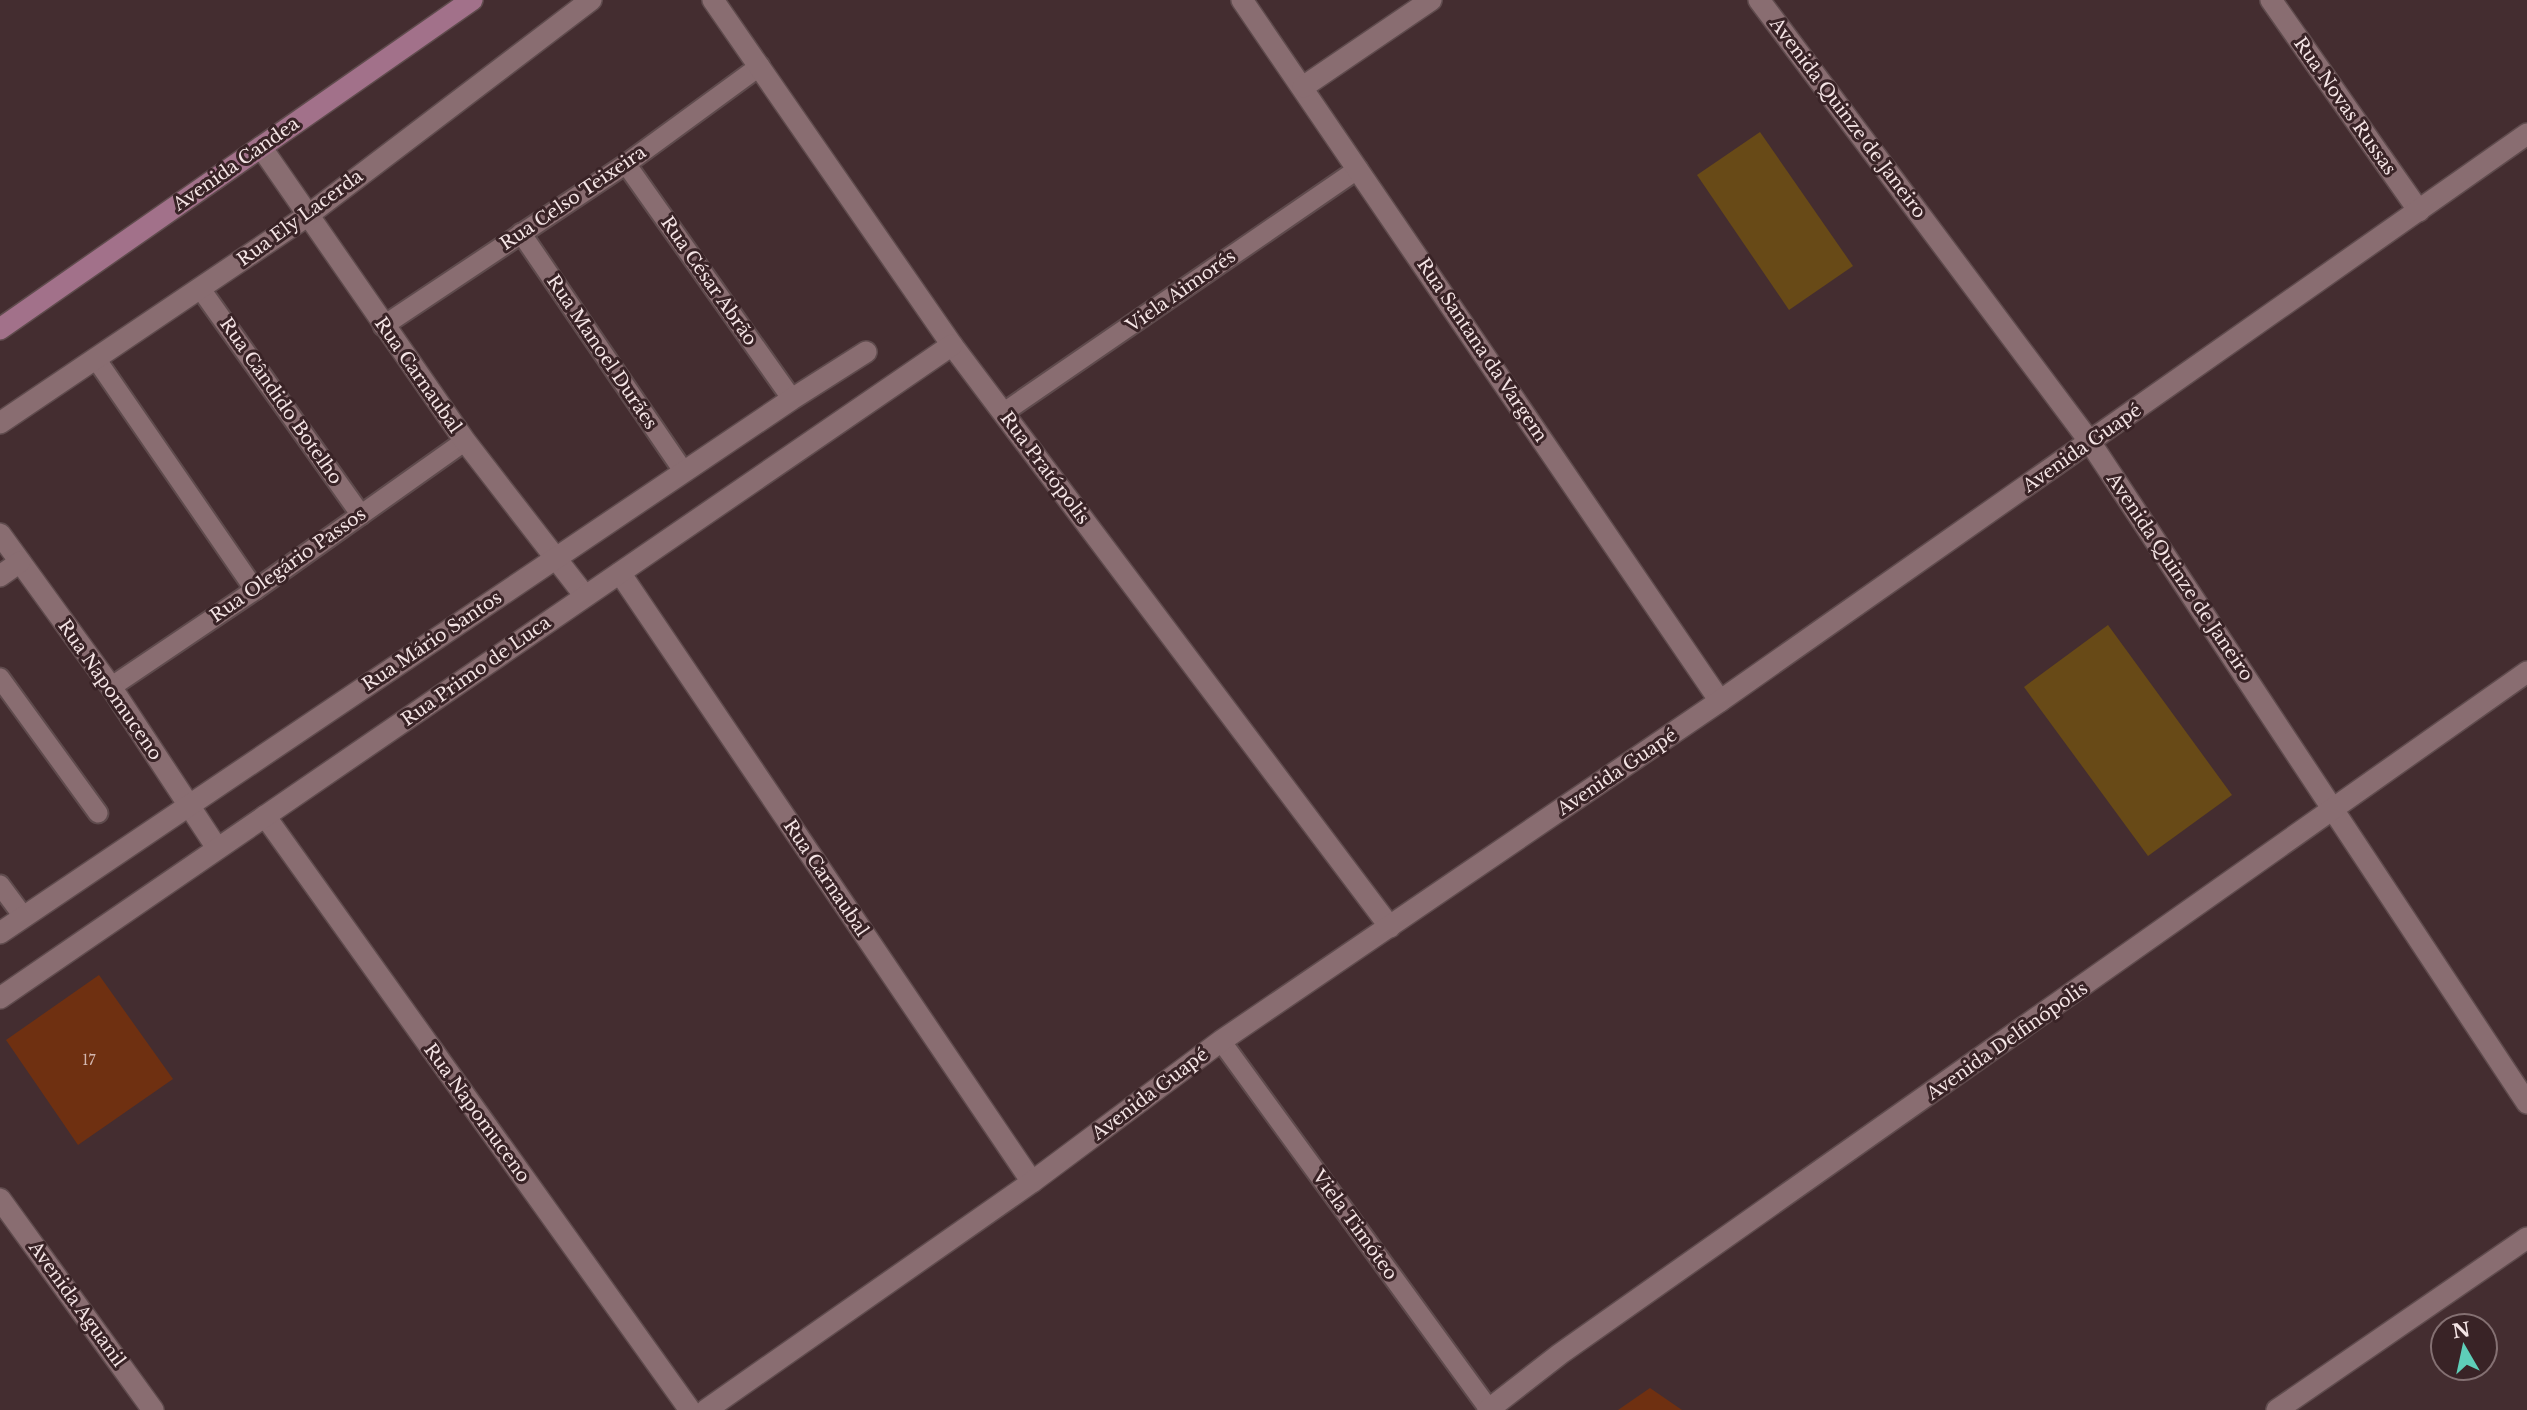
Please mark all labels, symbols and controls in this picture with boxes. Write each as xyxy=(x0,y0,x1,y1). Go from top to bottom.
street label: Avenida Quinze de Janeiro xyxy=(1765,12,1931,223)
street label: Rua Novas Russas xyxy=(2289,33,2401,179)
street label: Avenida Candea xyxy=(168,112,303,216)
street label: Rua Celso Teixeira xyxy=(496,141,650,255)
street label: Rua Ely Lacerda xyxy=(233,165,367,271)
street label: Rua César Abrão xyxy=(656,212,762,350)
street label: Viela Aimorés xyxy=(1121,245,1240,337)
street label: Rua Santana da Vargem xyxy=(1412,254,1552,446)
street label: Rua Manoel Durães xyxy=(542,271,662,433)
street label: Rua Carnaubal xyxy=(370,313,466,437)
street label: Rua Cândido Botelho xyxy=(215,314,347,488)
street label: Avenida Guapé xyxy=(2018,399,2146,498)
street label: Rua Pratópolis xyxy=(996,408,1094,528)
street label: Avenida Quinze de Janeiro xyxy=(2102,468,2258,685)
street label: Rua Olegário Passos xyxy=(206,503,370,627)
street label: Rua Mário Santos xyxy=(358,586,506,696)
street label: Rua Primo de Luca xyxy=(397,611,555,731)
street label: Rua Napomuceno xyxy=(53,616,167,764)
street label: Avenida Guapé xyxy=(1552,724,1681,821)
street label: Rua Carnaubal xyxy=(779,815,873,941)
street label: Avenida Delfinópolis xyxy=(1921,977,2092,1106)
street label: Rua Napomuceno xyxy=(419,1039,535,1187)
street label: Avenida Guapé xyxy=(1087,1043,1212,1145)
house number: 17 xyxy=(82,1051,97,1069)
street label: Viela Timóteo xyxy=(1307,1165,1402,1284)
street label: Avenida Aguanil xyxy=(23,1236,130,1371)
north arrow xyxy=(2429,1312,2499,1382)
text: N xyxy=(2451,1318,2472,1343)

